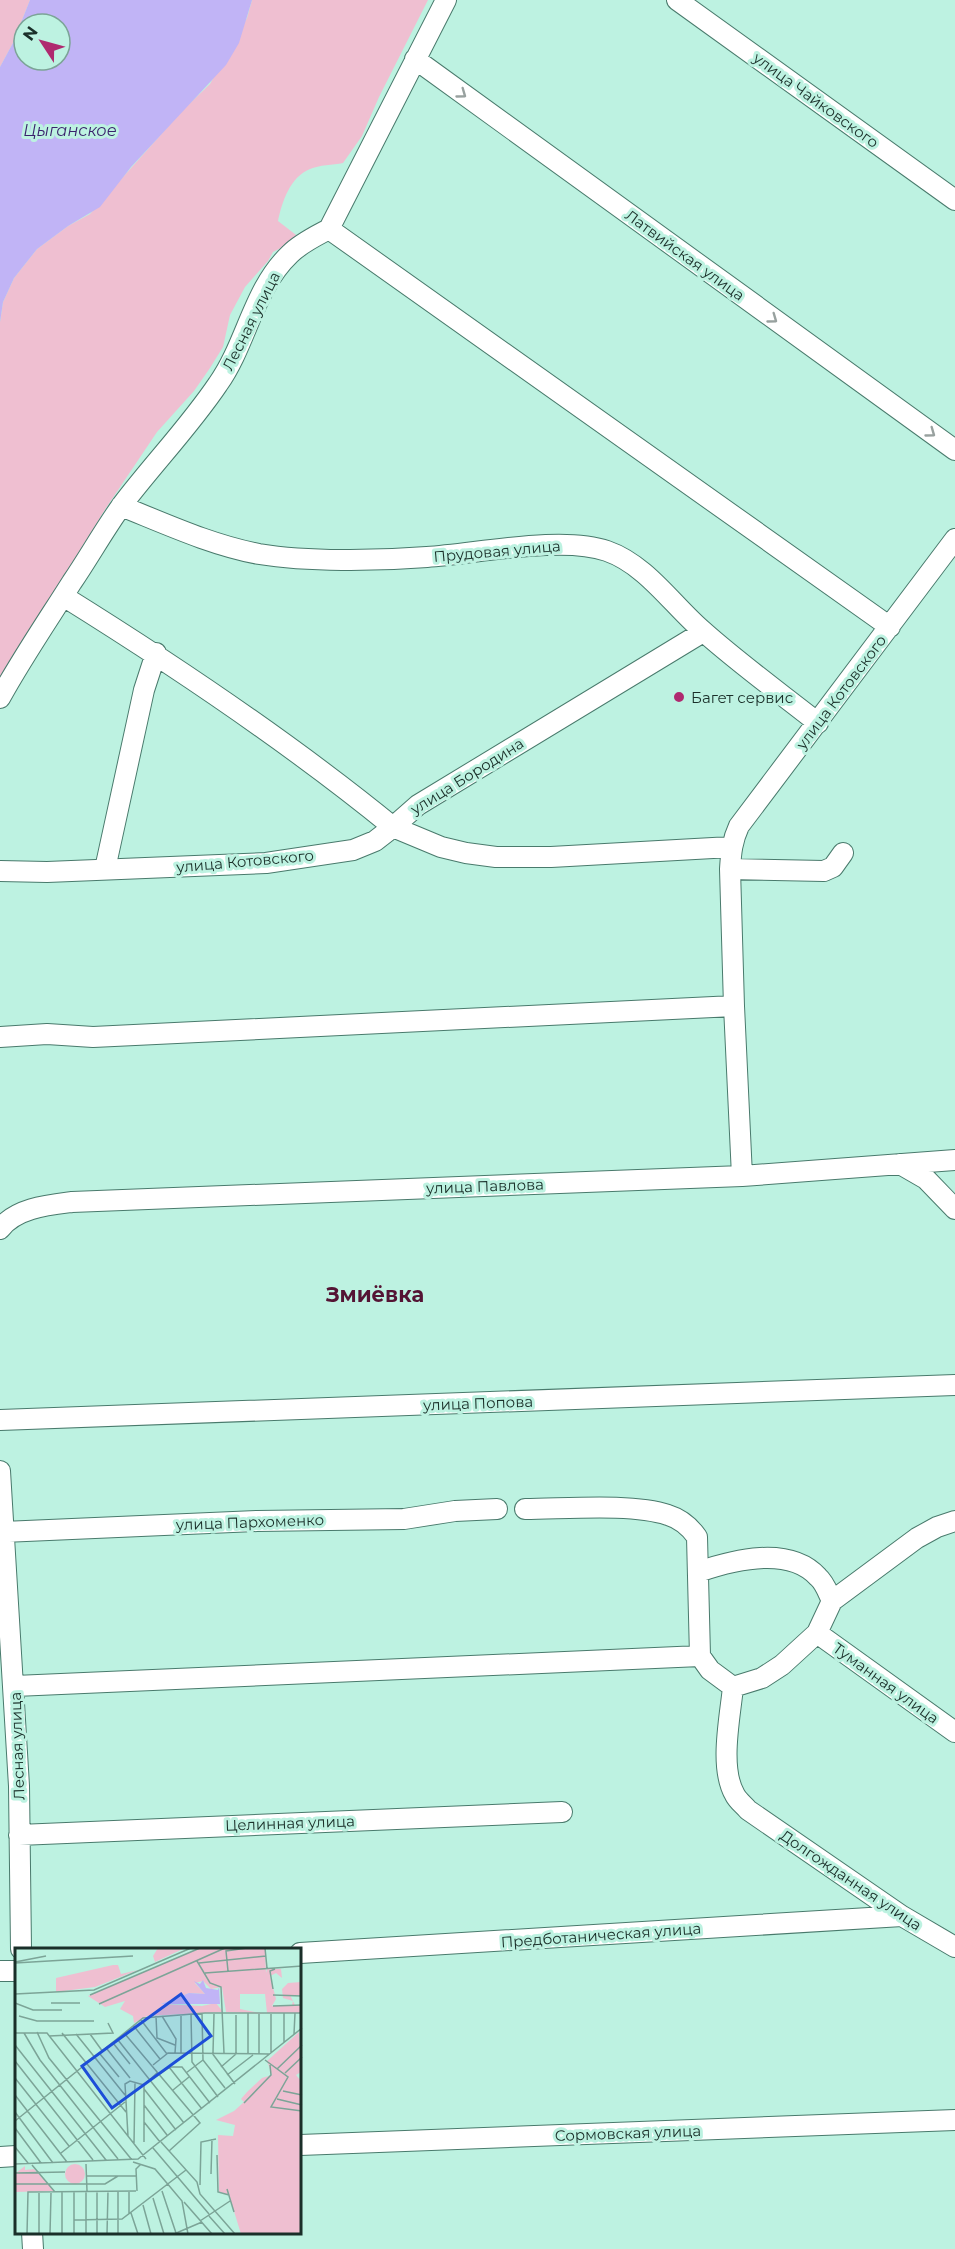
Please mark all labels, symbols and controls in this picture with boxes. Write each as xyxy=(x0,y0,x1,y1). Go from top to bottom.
north arrow xyxy=(12,12,72,72)
text: N xyxy=(19,23,42,44)
street label: улица Чайковского xyxy=(749,48,882,152)
one-way arrow xyxy=(456,86,467,97)
water label: Цыганское xyxy=(23,121,117,140)
street label: Латвийская улица xyxy=(622,205,748,305)
street label: Лесная улица xyxy=(218,268,284,374)
one-way arrow xyxy=(767,312,778,323)
one-way arrow xyxy=(925,426,936,437)
street label: Прудовая улица xyxy=(433,536,561,566)
street label: улица Котовского xyxy=(791,631,890,754)
place label: Багет сервис xyxy=(691,688,793,707)
marker: Багет сервис xyxy=(672,690,686,704)
street label: улица Бородина xyxy=(406,734,527,819)
street label: улица Котовского xyxy=(174,846,315,877)
street label: улица Павлова xyxy=(425,1174,544,1198)
district label: Змиёвка xyxy=(325,1282,424,1307)
street label: улица Попова xyxy=(422,1392,533,1414)
street label: улица Пархоменко xyxy=(175,1510,324,1534)
street label: Туманная улица xyxy=(829,1638,943,1728)
street label: Лесная улица xyxy=(6,1692,28,1800)
street label: Целинная улица xyxy=(225,1811,355,1835)
street label: Долгожданная улица xyxy=(777,1826,925,1934)
street label: Предботаническая улица xyxy=(500,1919,702,1951)
inset map xyxy=(15,1948,302,2234)
street label: Сормовская улица xyxy=(555,2121,701,2145)

